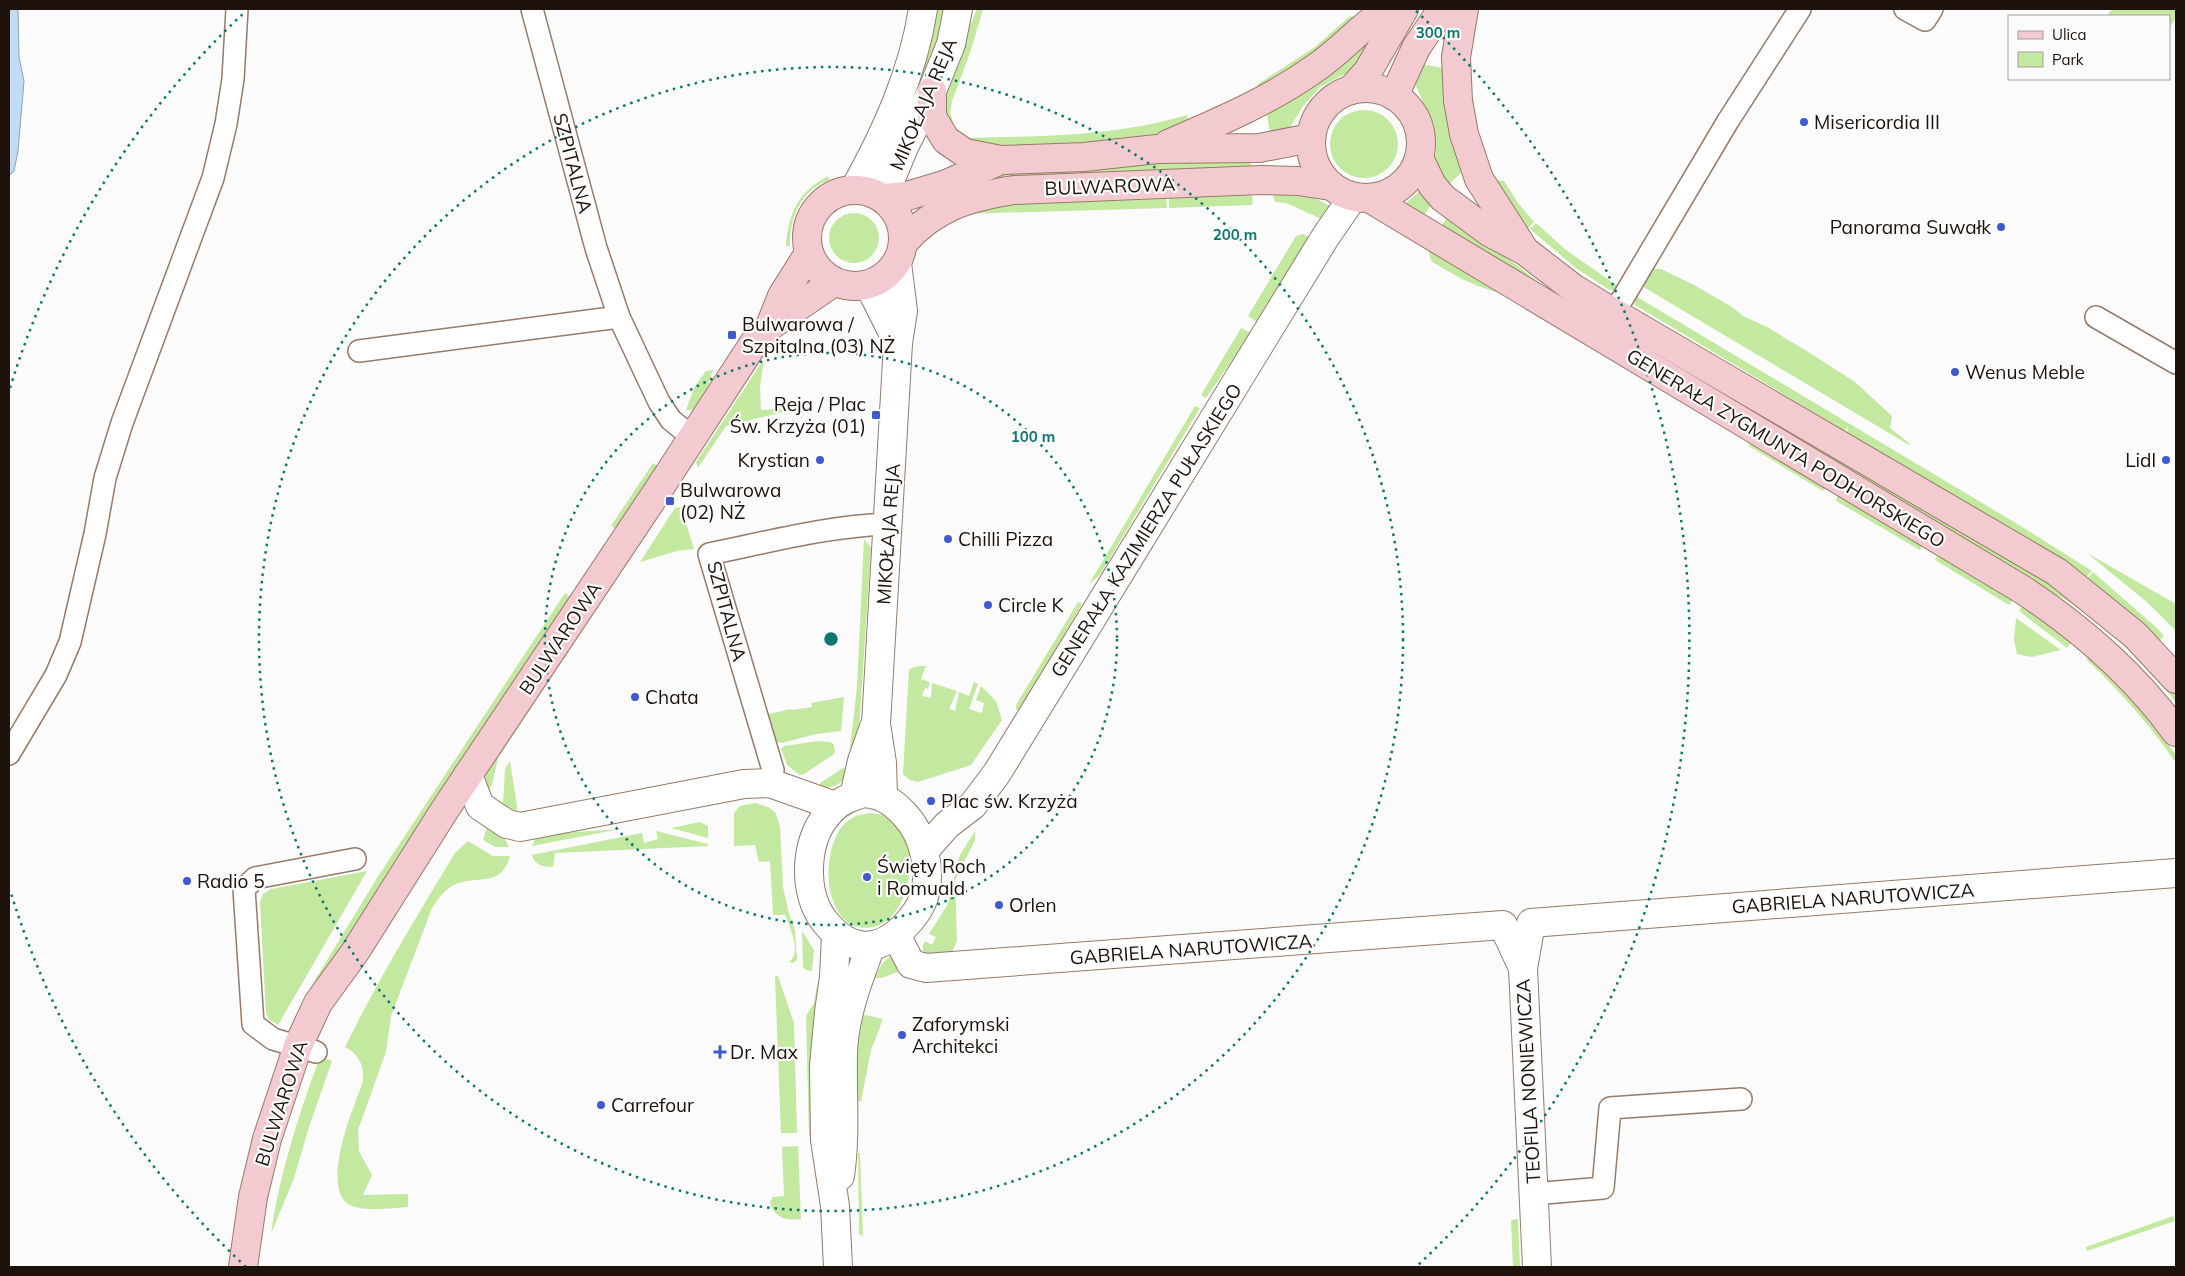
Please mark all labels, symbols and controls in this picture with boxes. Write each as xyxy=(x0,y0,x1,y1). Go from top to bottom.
legend xyxy=(2008,15,2170,80)
text: 300 m xyxy=(1416,23,1460,42)
text: Ulica xyxy=(2052,25,2086,44)
street label: MIKOŁAJA REJA xyxy=(884,34,962,174)
text: Park xyxy=(2052,50,2084,69)
street label: SZPITALNA xyxy=(548,110,598,216)
place label: Misericordia III xyxy=(1814,110,1940,134)
marker: Misericordia III xyxy=(1798,116,1810,128)
street label: BULWAROWA xyxy=(1044,172,1176,200)
place label: Panorama Suwałk xyxy=(1830,215,1991,239)
marker: Panorama Suwałk xyxy=(1995,221,2007,233)
text: 200 m xyxy=(1213,225,1257,244)
place label: Bulwarowa / Szpitalna (03) NŻ xyxy=(742,312,895,358)
marker: Bulwarowa / Szpitalna (03) NŻ xyxy=(726,329,738,341)
street label: GENERAŁA ZYGMUNTA PODHORSKIEGO xyxy=(1622,343,1950,553)
place label: Wenus Meble xyxy=(1965,360,2085,384)
marker: Wenus Meble xyxy=(1949,366,1961,378)
street label: GENERAŁA KAZIMIERZA PUŁASKIEGO xyxy=(1045,379,1247,681)
place label: Reja / Plac Św. Krzyża (01) xyxy=(730,392,866,438)
marker: Reja / Plac Św. Krzyża (01) xyxy=(870,409,882,421)
text: 100 m xyxy=(1011,427,1055,446)
place label: Krystian xyxy=(738,448,810,472)
place label: Lidl xyxy=(2125,448,2156,472)
marker: Krystian xyxy=(814,454,826,466)
marker: Lidl xyxy=(2160,454,2172,466)
street label: MIKOŁAJA REJA xyxy=(871,463,905,605)
place label: Bulwarowa (02) NŻ xyxy=(680,478,781,524)
marker: Bulwarowa (02) NŻ xyxy=(664,495,676,507)
place label: Chilli Pizza xyxy=(958,527,1053,551)
marker: Chilli Pizza xyxy=(942,533,954,545)
street label: SZPITALNA xyxy=(702,558,752,664)
street label: BULWAROWA xyxy=(513,577,607,699)
place label: Circle K xyxy=(998,593,1065,617)
marker: Circle K xyxy=(982,599,994,611)
centre of rings xyxy=(822,630,840,648)
place label: Chata xyxy=(645,685,699,709)
marker: Chata xyxy=(629,691,641,703)
place label: Plac św. Krzyża xyxy=(941,789,1078,813)
marker: Plac św. Krzyża xyxy=(925,795,937,807)
place label: Święty Roch i Romuald xyxy=(877,854,986,900)
place label: Radio 5 xyxy=(197,869,265,893)
marker: Święty Roch i Romuald xyxy=(861,871,873,883)
marker: Radio 5 xyxy=(181,875,193,887)
street label: GABRIELA NARUTOWICZA xyxy=(1731,878,1975,918)
place label: Orlen xyxy=(1009,893,1057,917)
marker: Orlen xyxy=(993,899,1005,911)
street label: GABRIELA NARUTOWICZA xyxy=(1069,929,1313,969)
street label: TEOFILA NONIEWICZA xyxy=(1511,978,1545,1184)
place label: Zaforymski Architekci xyxy=(912,1012,1010,1058)
marker: Zaforymski Architekci xyxy=(896,1029,908,1041)
street label: BULWAROWA xyxy=(249,1037,313,1169)
place label: Dr. Max xyxy=(730,1040,798,1064)
marker: Dr. Max xyxy=(714,1046,726,1058)
place label: Carrefour xyxy=(611,1093,694,1117)
marker: Carrefour xyxy=(595,1099,607,1111)

